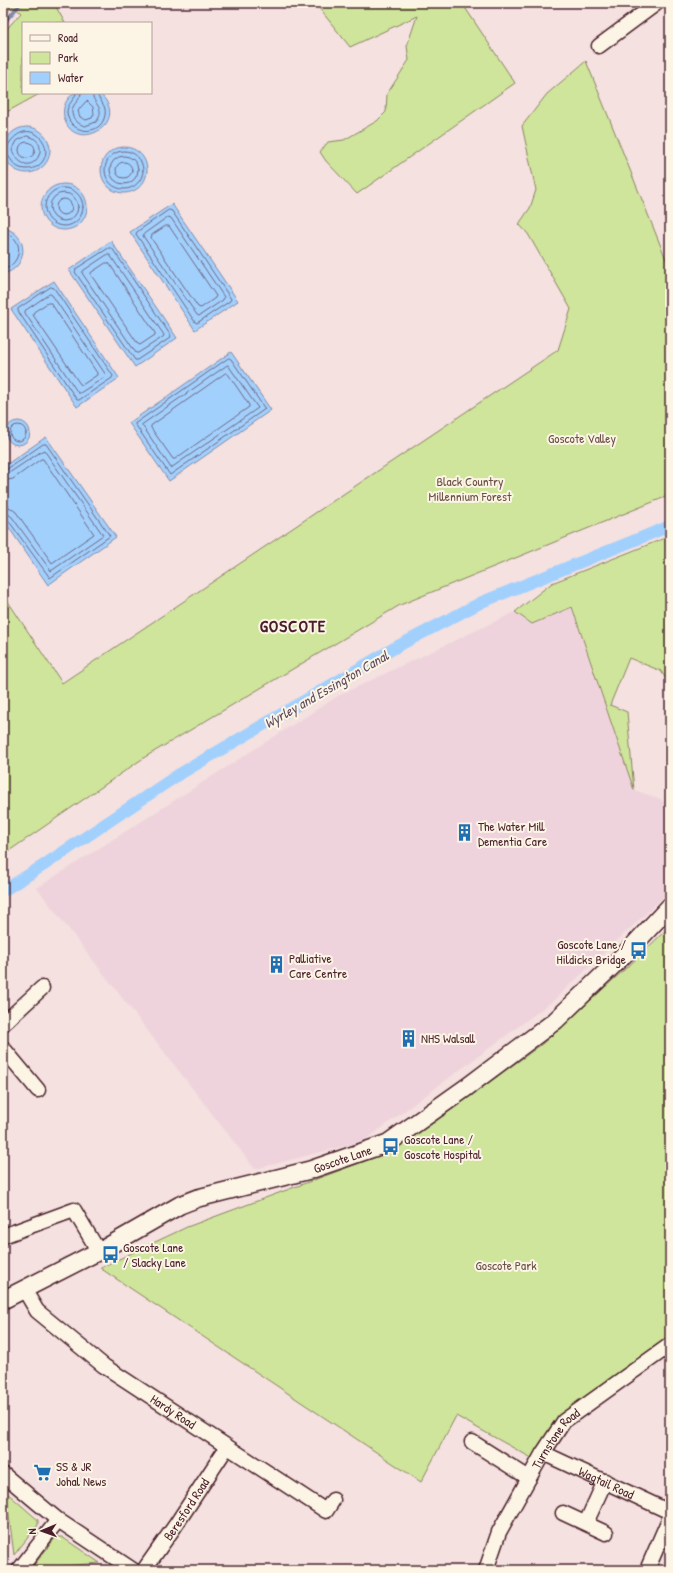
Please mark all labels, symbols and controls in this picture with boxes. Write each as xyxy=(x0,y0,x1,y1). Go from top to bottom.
legend xyxy=(22,22,152,94)
text: Road xyxy=(58,29,78,46)
text: Park xyxy=(58,49,78,66)
text: Water xyxy=(58,69,84,86)
park label: Goscote Valley xyxy=(548,429,617,447)
park label: Black Country Millennium Forest xyxy=(429,472,512,505)
district label: GOSCOTE xyxy=(260,614,326,637)
water label: Wyrley and Essington Canal xyxy=(261,645,393,733)
place label: The Water Mill Dementia Care xyxy=(478,817,547,850)
building icon: The Water Mill Dementia Care xyxy=(455,823,475,843)
place label: Goscote Lane / Hildicks Bridge xyxy=(557,935,627,968)
bus stop icon: Goscote Lane / Hildicks Bridge xyxy=(629,941,649,961)
place label: Palliative Care Centre xyxy=(289,949,347,982)
building icon: Palliative Care Centre xyxy=(266,955,286,975)
building icon: NHS Walsall xyxy=(398,1028,418,1048)
place label: NHS Walsall xyxy=(421,1029,476,1047)
place label: Goscote Lane / Goscote Hospital xyxy=(404,1130,482,1163)
bus stop icon: Goscote Lane / Goscote Hospital xyxy=(381,1136,401,1156)
street label: Goscote Lane xyxy=(311,1140,374,1177)
place label: Goscote Lane / Slacky Lane xyxy=(123,1238,186,1271)
bus stop icon: Goscote Lane / Slacky Lane xyxy=(100,1244,120,1264)
park label: Goscote Park xyxy=(475,1256,537,1274)
street label: Hardy Road xyxy=(147,1390,200,1433)
street label: Turnstone Road xyxy=(527,1404,583,1472)
place label: SS & JR Johal News xyxy=(56,1457,106,1490)
street label: Wagtail Road xyxy=(576,1462,637,1503)
supermarket icon: SS & JR Johal News xyxy=(33,1463,53,1483)
street label: Beresford Road xyxy=(159,1474,213,1544)
north arrow xyxy=(22,1511,62,1551)
text: N xyxy=(25,1528,39,1535)

